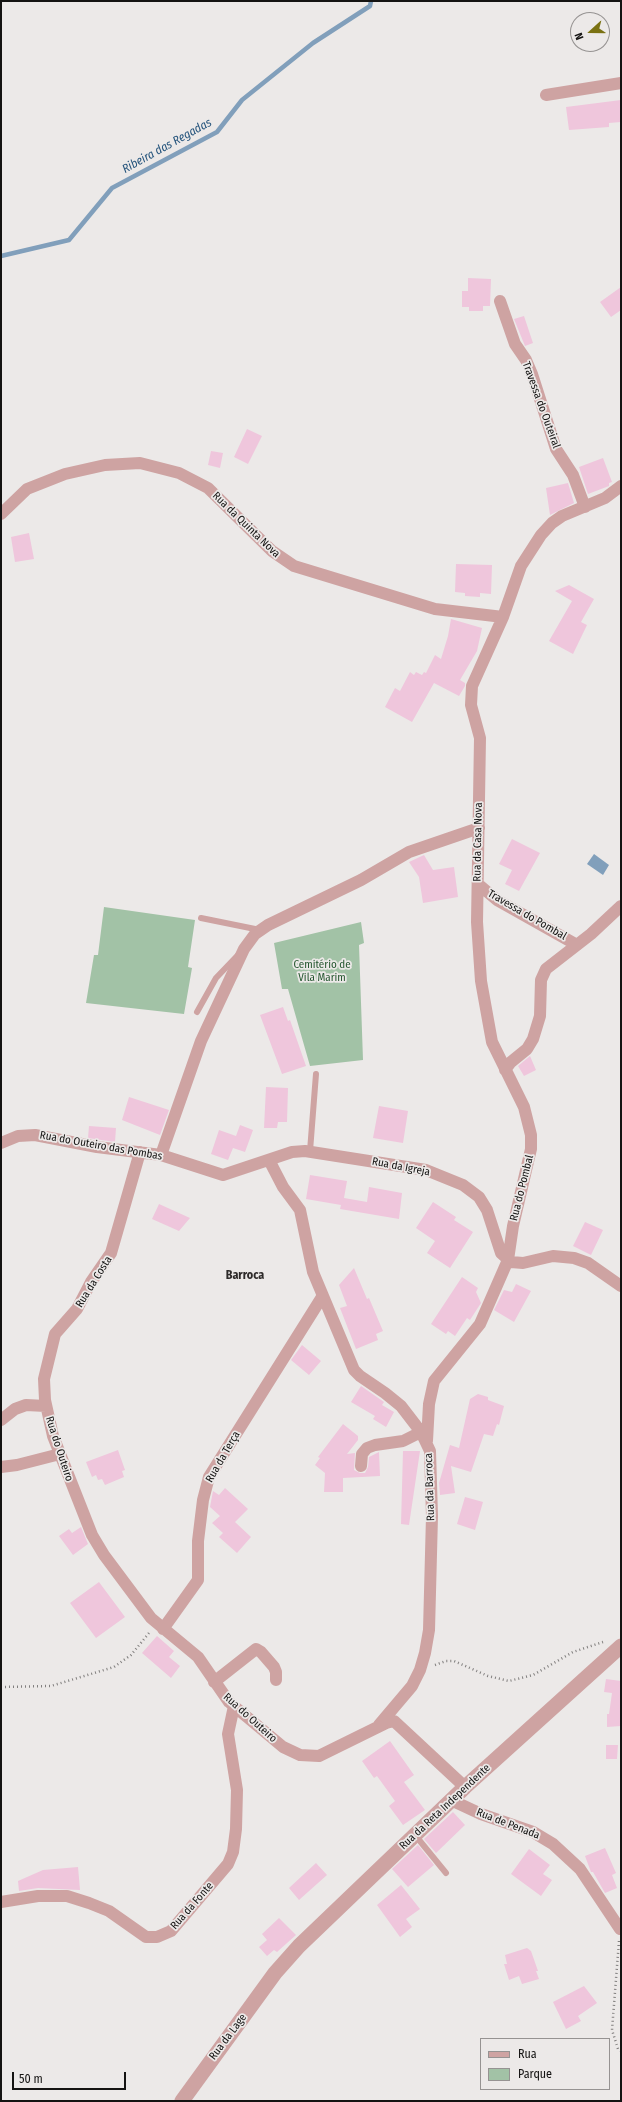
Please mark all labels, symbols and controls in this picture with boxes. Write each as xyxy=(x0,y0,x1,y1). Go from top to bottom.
north arrow xyxy=(570,12,610,52)
text: N xyxy=(572,31,587,42)
water label: Ribeira das Regadas xyxy=(120,115,214,177)
street label: Travessa do Outeiral xyxy=(519,360,563,450)
street label: Rua da Quinta Nova xyxy=(209,489,283,561)
street label: Rua da Casa Nova xyxy=(471,802,485,882)
street label: Travessa do Pombal xyxy=(485,887,569,943)
park label: Cemitério de Vila Marim xyxy=(293,958,351,984)
street label: Rua do Outeiro das Pombas xyxy=(39,1129,163,1163)
street label: Rua do Pombal xyxy=(507,1154,537,1222)
street label: Rua da Igreja xyxy=(371,1155,431,1179)
street label: Rua da Costa xyxy=(73,1254,115,1310)
district label: Barroca xyxy=(226,1269,264,1283)
street label: Rua do Outeiro xyxy=(42,1415,76,1483)
street label: Rua da Terça xyxy=(203,1429,243,1485)
street label: Rua da Barroca xyxy=(422,1453,438,1521)
street label: Rua do Outeiro xyxy=(220,1690,280,1746)
street label: Rua da Reta Independente xyxy=(397,1761,493,1853)
street label: Rua de Penada xyxy=(474,1806,542,1842)
street label: Rua da Fonte xyxy=(168,1880,216,1932)
street label: Rua da Lage xyxy=(206,2011,250,2063)
legend xyxy=(480,2038,610,2090)
text: Rua xyxy=(518,2047,537,2061)
scale bar xyxy=(14,2064,128,2090)
text: Parque xyxy=(518,2067,552,2081)
text: 50 m xyxy=(19,2072,43,2086)

